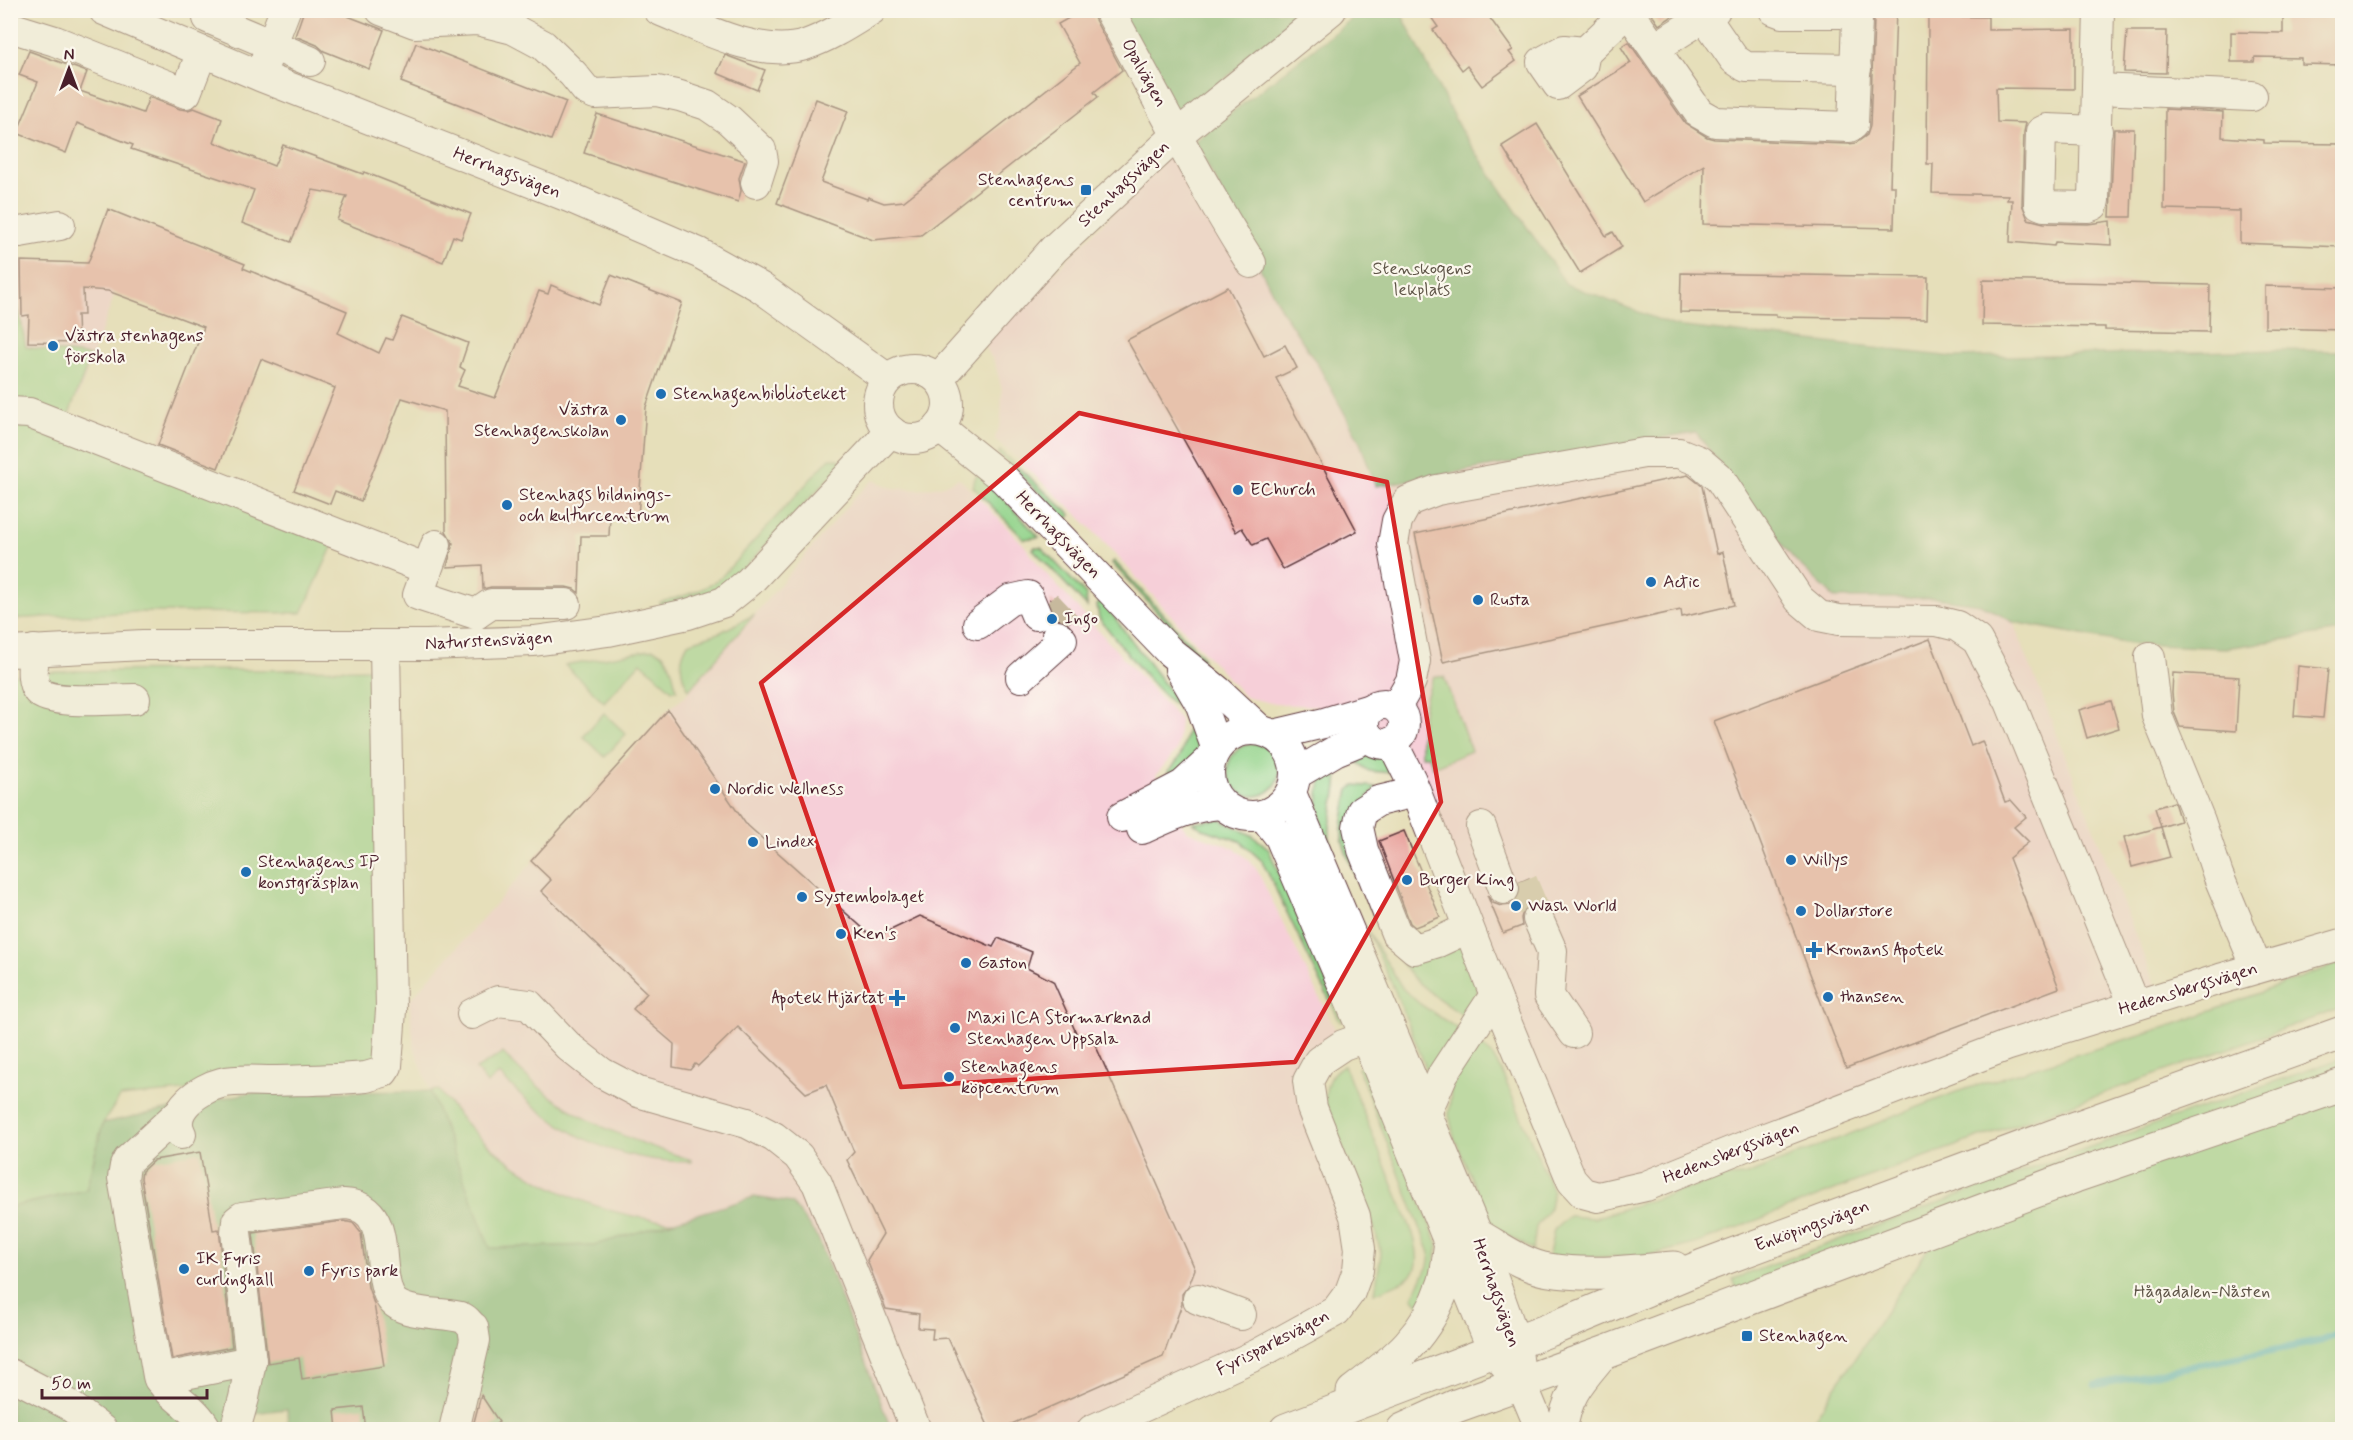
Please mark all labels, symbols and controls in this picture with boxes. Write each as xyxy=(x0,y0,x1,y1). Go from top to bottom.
street label: Opalvägen xyxy=(1115,35,1173,111)
north arrow xyxy=(39,39,99,99)
text: N xyxy=(64,45,74,66)
street label: Stenhagsvägen xyxy=(1073,135,1176,234)
street label: Herrhagsvägen xyxy=(449,141,564,206)
place label: Stenhagens centrum xyxy=(978,168,1074,213)
marker: Stenhagens centrum xyxy=(1079,183,1093,197)
park label: Stenskogens lekplats xyxy=(1372,257,1472,302)
place label: Västra stenhagens förskola xyxy=(65,324,204,369)
marker: Västra stenhagens förskola xyxy=(46,339,60,353)
place label: Stenhagenbiblioteket xyxy=(673,382,847,408)
marker: Stenhagenbiblioteket xyxy=(654,387,668,401)
place label: Västra Stenhagenskolan xyxy=(474,398,609,445)
marker: Västra Stenhagenskolan xyxy=(614,413,628,427)
place label: EChurch xyxy=(1250,478,1316,502)
place label: Stenhags bildnings- och kulturcentrum xyxy=(519,483,672,528)
marker: EChurch xyxy=(1231,483,1245,497)
street label: Herrhagsvägen xyxy=(1008,486,1106,586)
marker: Stenhags bildnings- och kulturcentrum xyxy=(500,498,514,512)
place label: Actic xyxy=(1663,570,1700,594)
marker: Actic xyxy=(1644,575,1658,589)
place label: Rusta xyxy=(1490,588,1530,612)
marker: Rusta xyxy=(1471,593,1485,607)
place label: Ingo xyxy=(1064,607,1098,633)
marker: Ingo xyxy=(1045,612,1059,626)
street label: Naturstensvägen xyxy=(424,626,554,656)
place label: Nordic Wellness xyxy=(727,777,844,801)
marker: Nordic Wellness xyxy=(708,782,722,796)
place label: Lindex xyxy=(765,830,815,854)
marker: Lindex xyxy=(746,835,760,849)
place label: Willys xyxy=(1803,848,1848,872)
place label: Stenhagens IP konstgräsplan xyxy=(258,850,380,895)
marker: Willys xyxy=(1784,853,1798,867)
marker: Stenhagens IP konstgräsplan xyxy=(239,865,253,879)
place label: Burger King xyxy=(1419,868,1514,893)
marker: Burger King xyxy=(1400,873,1414,887)
place label: Systembolaget xyxy=(814,885,924,909)
marker: Systembolaget xyxy=(795,890,809,904)
place label: Wash World xyxy=(1528,894,1617,918)
marker: Wash World xyxy=(1509,899,1523,913)
place label: Dollarstore xyxy=(1813,899,1893,923)
marker: Dollarstore xyxy=(1794,904,1808,918)
place label: Ken's xyxy=(853,922,897,946)
marker: Ken's xyxy=(834,927,848,941)
place label: Kronans Apotek xyxy=(1826,938,1944,963)
marker: Kronans Apotek xyxy=(1807,943,1821,957)
place label: Gaston xyxy=(978,951,1027,975)
marker: Gaston xyxy=(959,956,973,970)
street label: Hedensbergsvägen xyxy=(2115,956,2261,1023)
place label: thansen xyxy=(1840,985,1904,1009)
place label: Apotek Hjärtat xyxy=(772,986,885,1011)
marker: thansen xyxy=(1821,990,1835,1004)
marker: Apotek Hjärtat xyxy=(890,991,904,1005)
place label: Maxi ICA Stormarknad Stenhagen Uppsala xyxy=(967,1006,1151,1053)
marker: Maxi ICA Stormarknad Stenhagen Uppsala xyxy=(948,1021,962,1035)
place label: Stenhagens köpcentrum xyxy=(961,1055,1059,1100)
marker: Stenhagens köpcentrum xyxy=(942,1070,956,1084)
street label: Hedensbergsvägen xyxy=(1659,1116,1803,1192)
street label: Enköpingsvägen xyxy=(1751,1194,1873,1259)
street label: Herrhagsvägen xyxy=(1464,1235,1526,1351)
place label: IK Fyris curlinghall xyxy=(196,1247,274,1294)
place label: Fyris park xyxy=(321,1259,398,1283)
marker: IK Fyris curlinghall xyxy=(177,1262,191,1276)
marker: Fyris park xyxy=(302,1264,316,1278)
park label: Hågadalen-Nåsten xyxy=(2134,1280,2270,1304)
street label: Fyrisparksvägen xyxy=(1212,1304,1334,1382)
place label: Stenhagen xyxy=(1759,1324,1847,1350)
marker: Stenhagen xyxy=(1740,1329,1754,1343)
scale bar xyxy=(42,1362,207,1400)
text: 50 m xyxy=(51,1372,91,1396)

